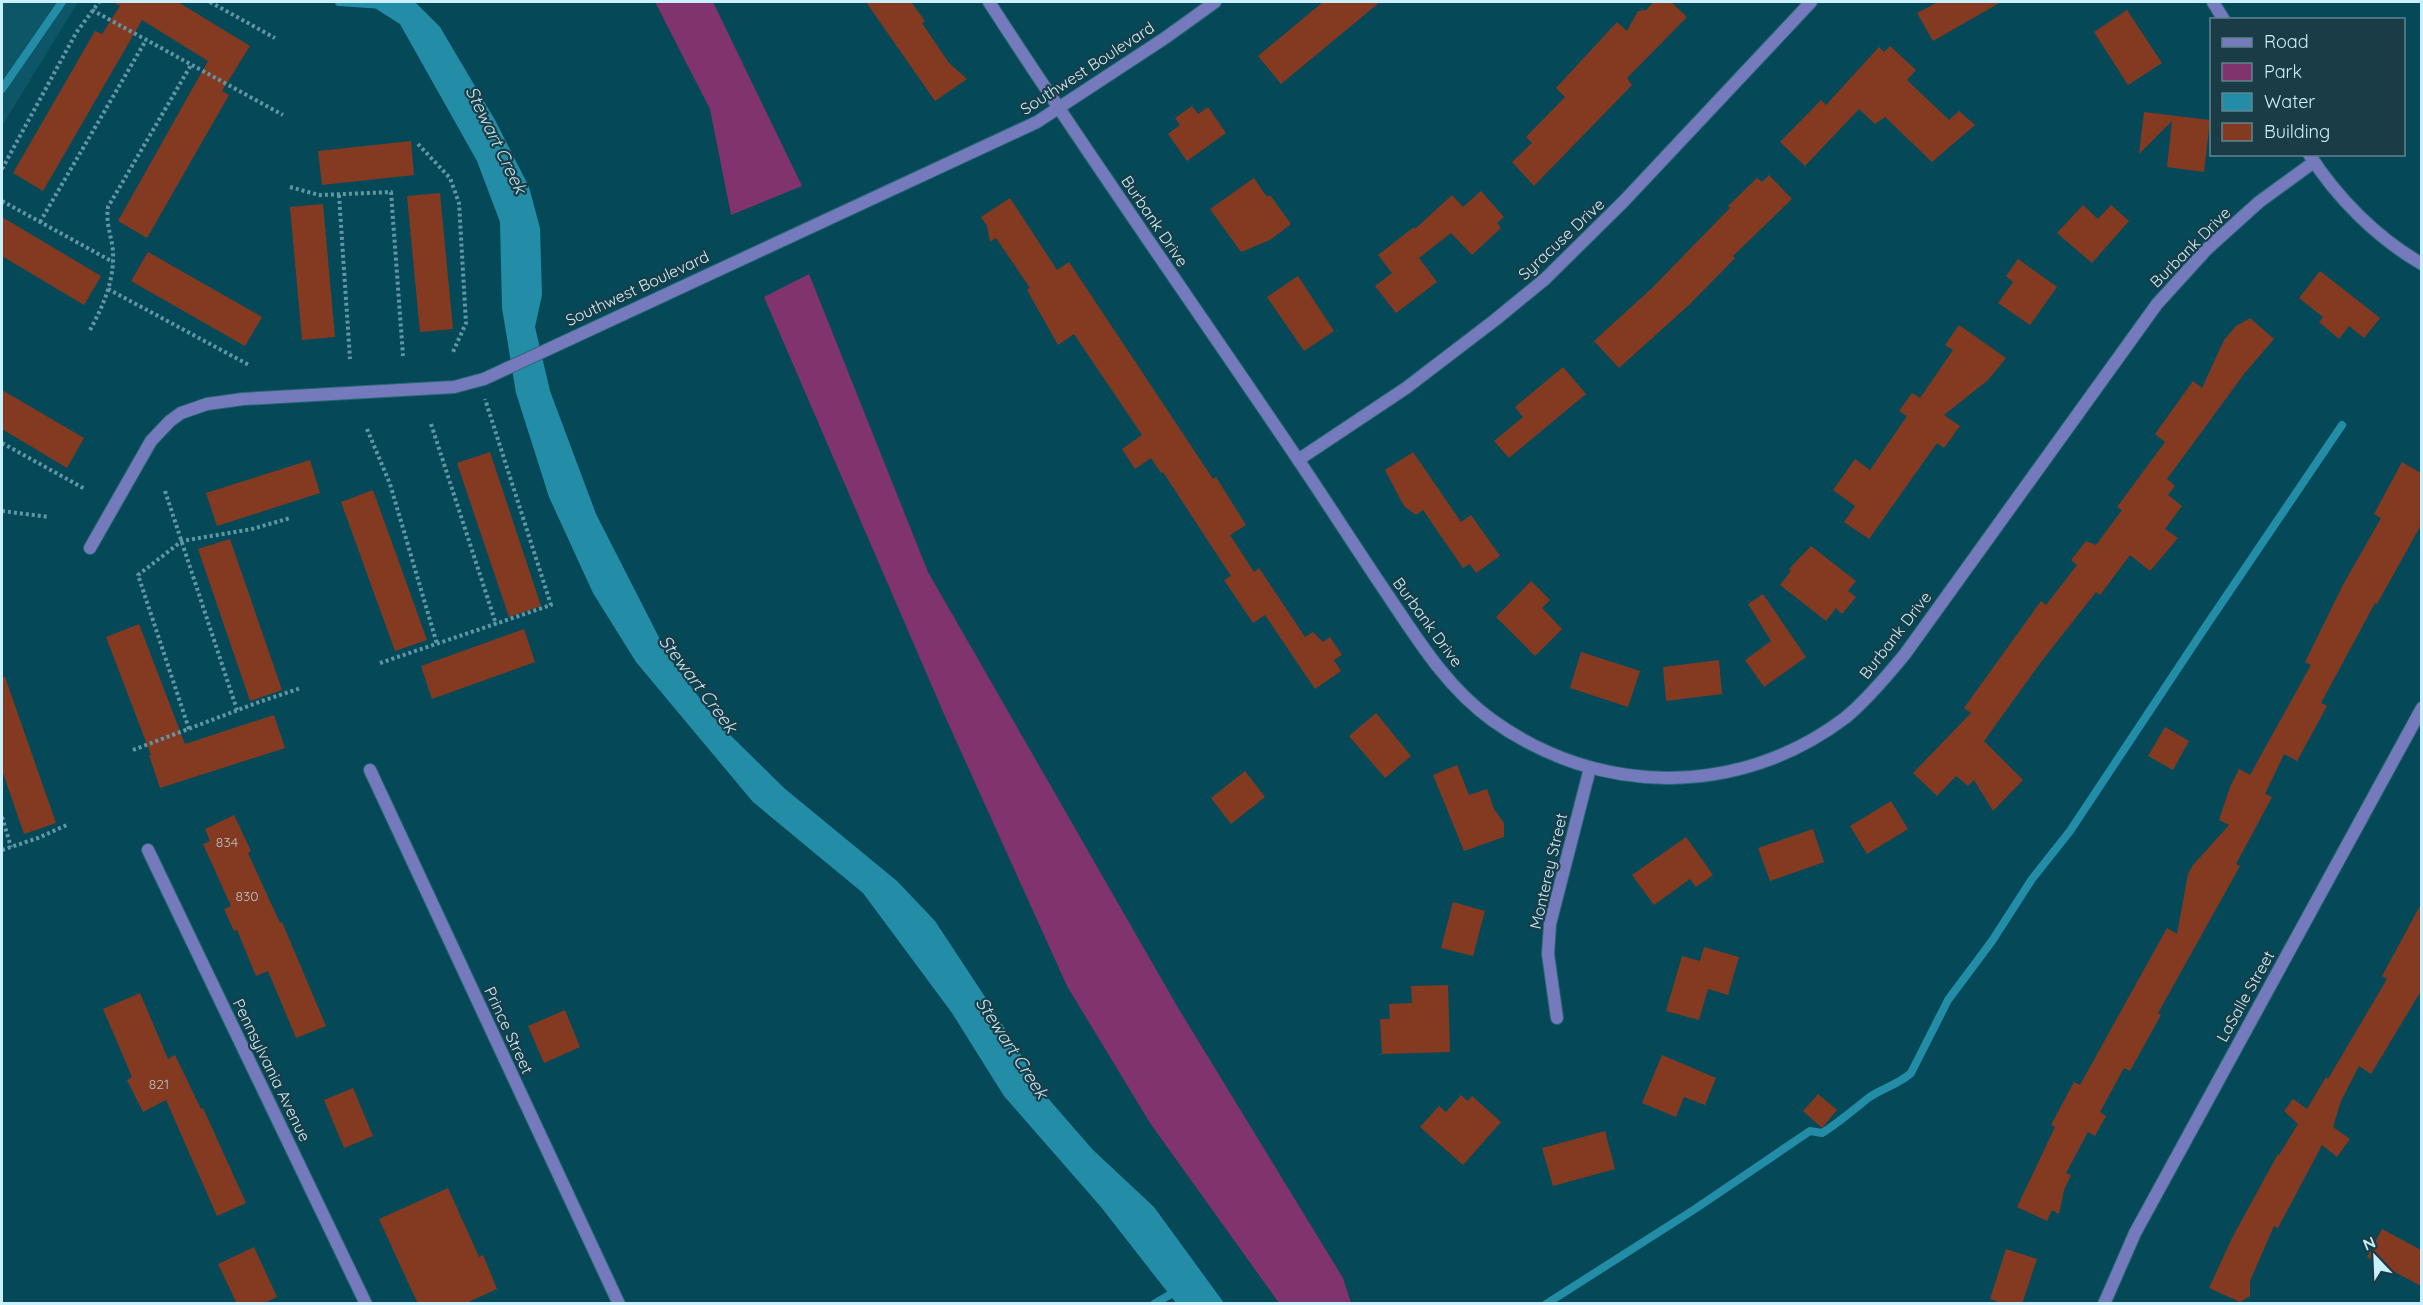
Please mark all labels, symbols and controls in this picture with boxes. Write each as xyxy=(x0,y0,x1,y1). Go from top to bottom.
street label: Southwest Boulevard xyxy=(1016,17,1158,119)
legend xyxy=(2210,18,2405,156)
text: Road xyxy=(2264,30,2309,53)
text: Park xyxy=(2264,60,2302,83)
water label: Stewart Creek xyxy=(460,82,533,199)
text: Water xyxy=(2264,90,2315,113)
text: Building xyxy=(2264,120,2330,143)
street label: Burbank Drive xyxy=(1117,172,1193,270)
street label: Syracuse Drive xyxy=(1514,194,1608,284)
street label: Burbank Drive xyxy=(2146,203,2234,291)
street label: Southwest Boulevard xyxy=(562,246,712,330)
street label: Burbank Drive xyxy=(1389,573,1467,671)
street label: Burbank Drive xyxy=(1855,587,1935,683)
water label: Stewart Creek xyxy=(654,630,744,738)
street label: Monterey Street xyxy=(1525,811,1571,931)
house number: 834 xyxy=(216,833,238,851)
house number: 830 xyxy=(235,887,259,905)
street label: LaSalle Street xyxy=(2212,947,2278,1045)
street label: Prince Street xyxy=(480,983,538,1077)
water label: Stewart Creek xyxy=(971,992,1055,1104)
street label: Pennsylvania Avenue xyxy=(229,995,315,1145)
house number: 821 xyxy=(149,1075,169,1093)
north arrow xyxy=(2345,1227,2405,1287)
text: N xyxy=(2360,1232,2378,1255)

